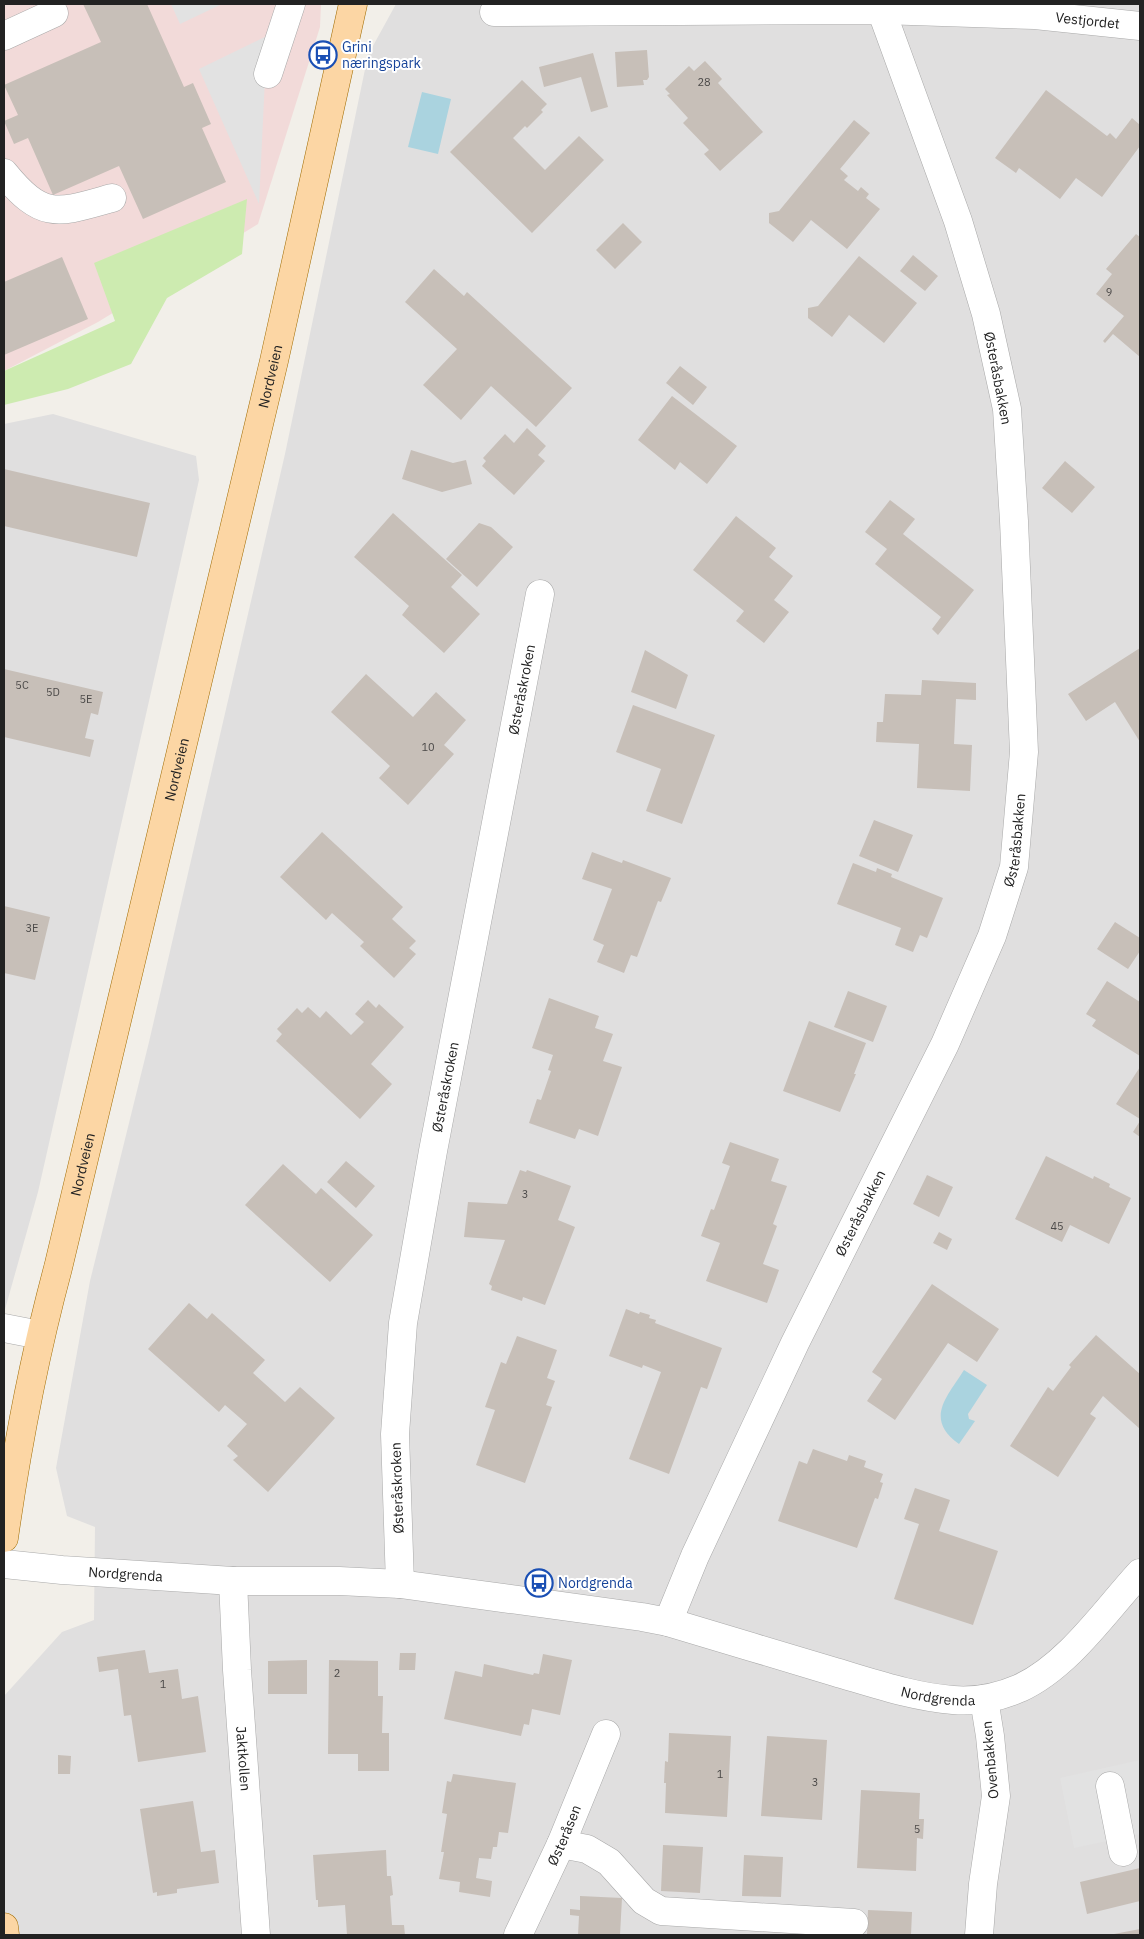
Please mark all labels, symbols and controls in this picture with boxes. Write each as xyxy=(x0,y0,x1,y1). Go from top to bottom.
street label: Vestjordet xyxy=(1055,8,1121,33)
place label: Grini næringspark xyxy=(342,38,422,72)
bus stop icon: Grini næringspark xyxy=(308,40,338,70)
house number: 28 xyxy=(697,75,711,89)
house number: 9 xyxy=(1106,285,1112,299)
street label: Østeråsbakken xyxy=(980,330,1016,426)
street label: Nordveien xyxy=(254,343,286,410)
street label: Østeråskroken xyxy=(504,643,539,736)
house number: 5C xyxy=(15,678,29,692)
house number: 5D xyxy=(46,685,60,699)
house number: 5E xyxy=(79,692,93,706)
street label: Nordveien xyxy=(160,736,193,803)
house number: 10 xyxy=(421,740,435,754)
street label: Østeråsbakken xyxy=(999,793,1029,889)
house number: 3E xyxy=(25,921,39,935)
street label: Østeråskroken xyxy=(428,1040,463,1134)
street label: Nordveien xyxy=(66,1131,99,1198)
street label: Østeråsbakken xyxy=(831,1167,889,1259)
house number: 3 xyxy=(522,1187,528,1201)
house number: 45 xyxy=(1050,1219,1064,1233)
street label: Østeråskroken xyxy=(386,1442,408,1534)
street label: Nordgrenda xyxy=(88,1563,164,1585)
bus stop icon: Nordgrenda xyxy=(524,1568,554,1598)
place label: Nordgrenda xyxy=(558,1574,633,1592)
house number: 2 xyxy=(334,1666,340,1680)
house number: 1 xyxy=(160,1677,167,1691)
street label: Nordgrenda xyxy=(899,1682,976,1709)
street label: Ovenbakken xyxy=(978,1720,1002,1800)
street label: Jaktkollen xyxy=(232,1726,255,1792)
house number: 1 xyxy=(717,1767,724,1781)
house number: 3 xyxy=(812,1775,818,1789)
street label: Østeråsen xyxy=(543,1802,585,1868)
house number: 5 xyxy=(914,1822,920,1836)

